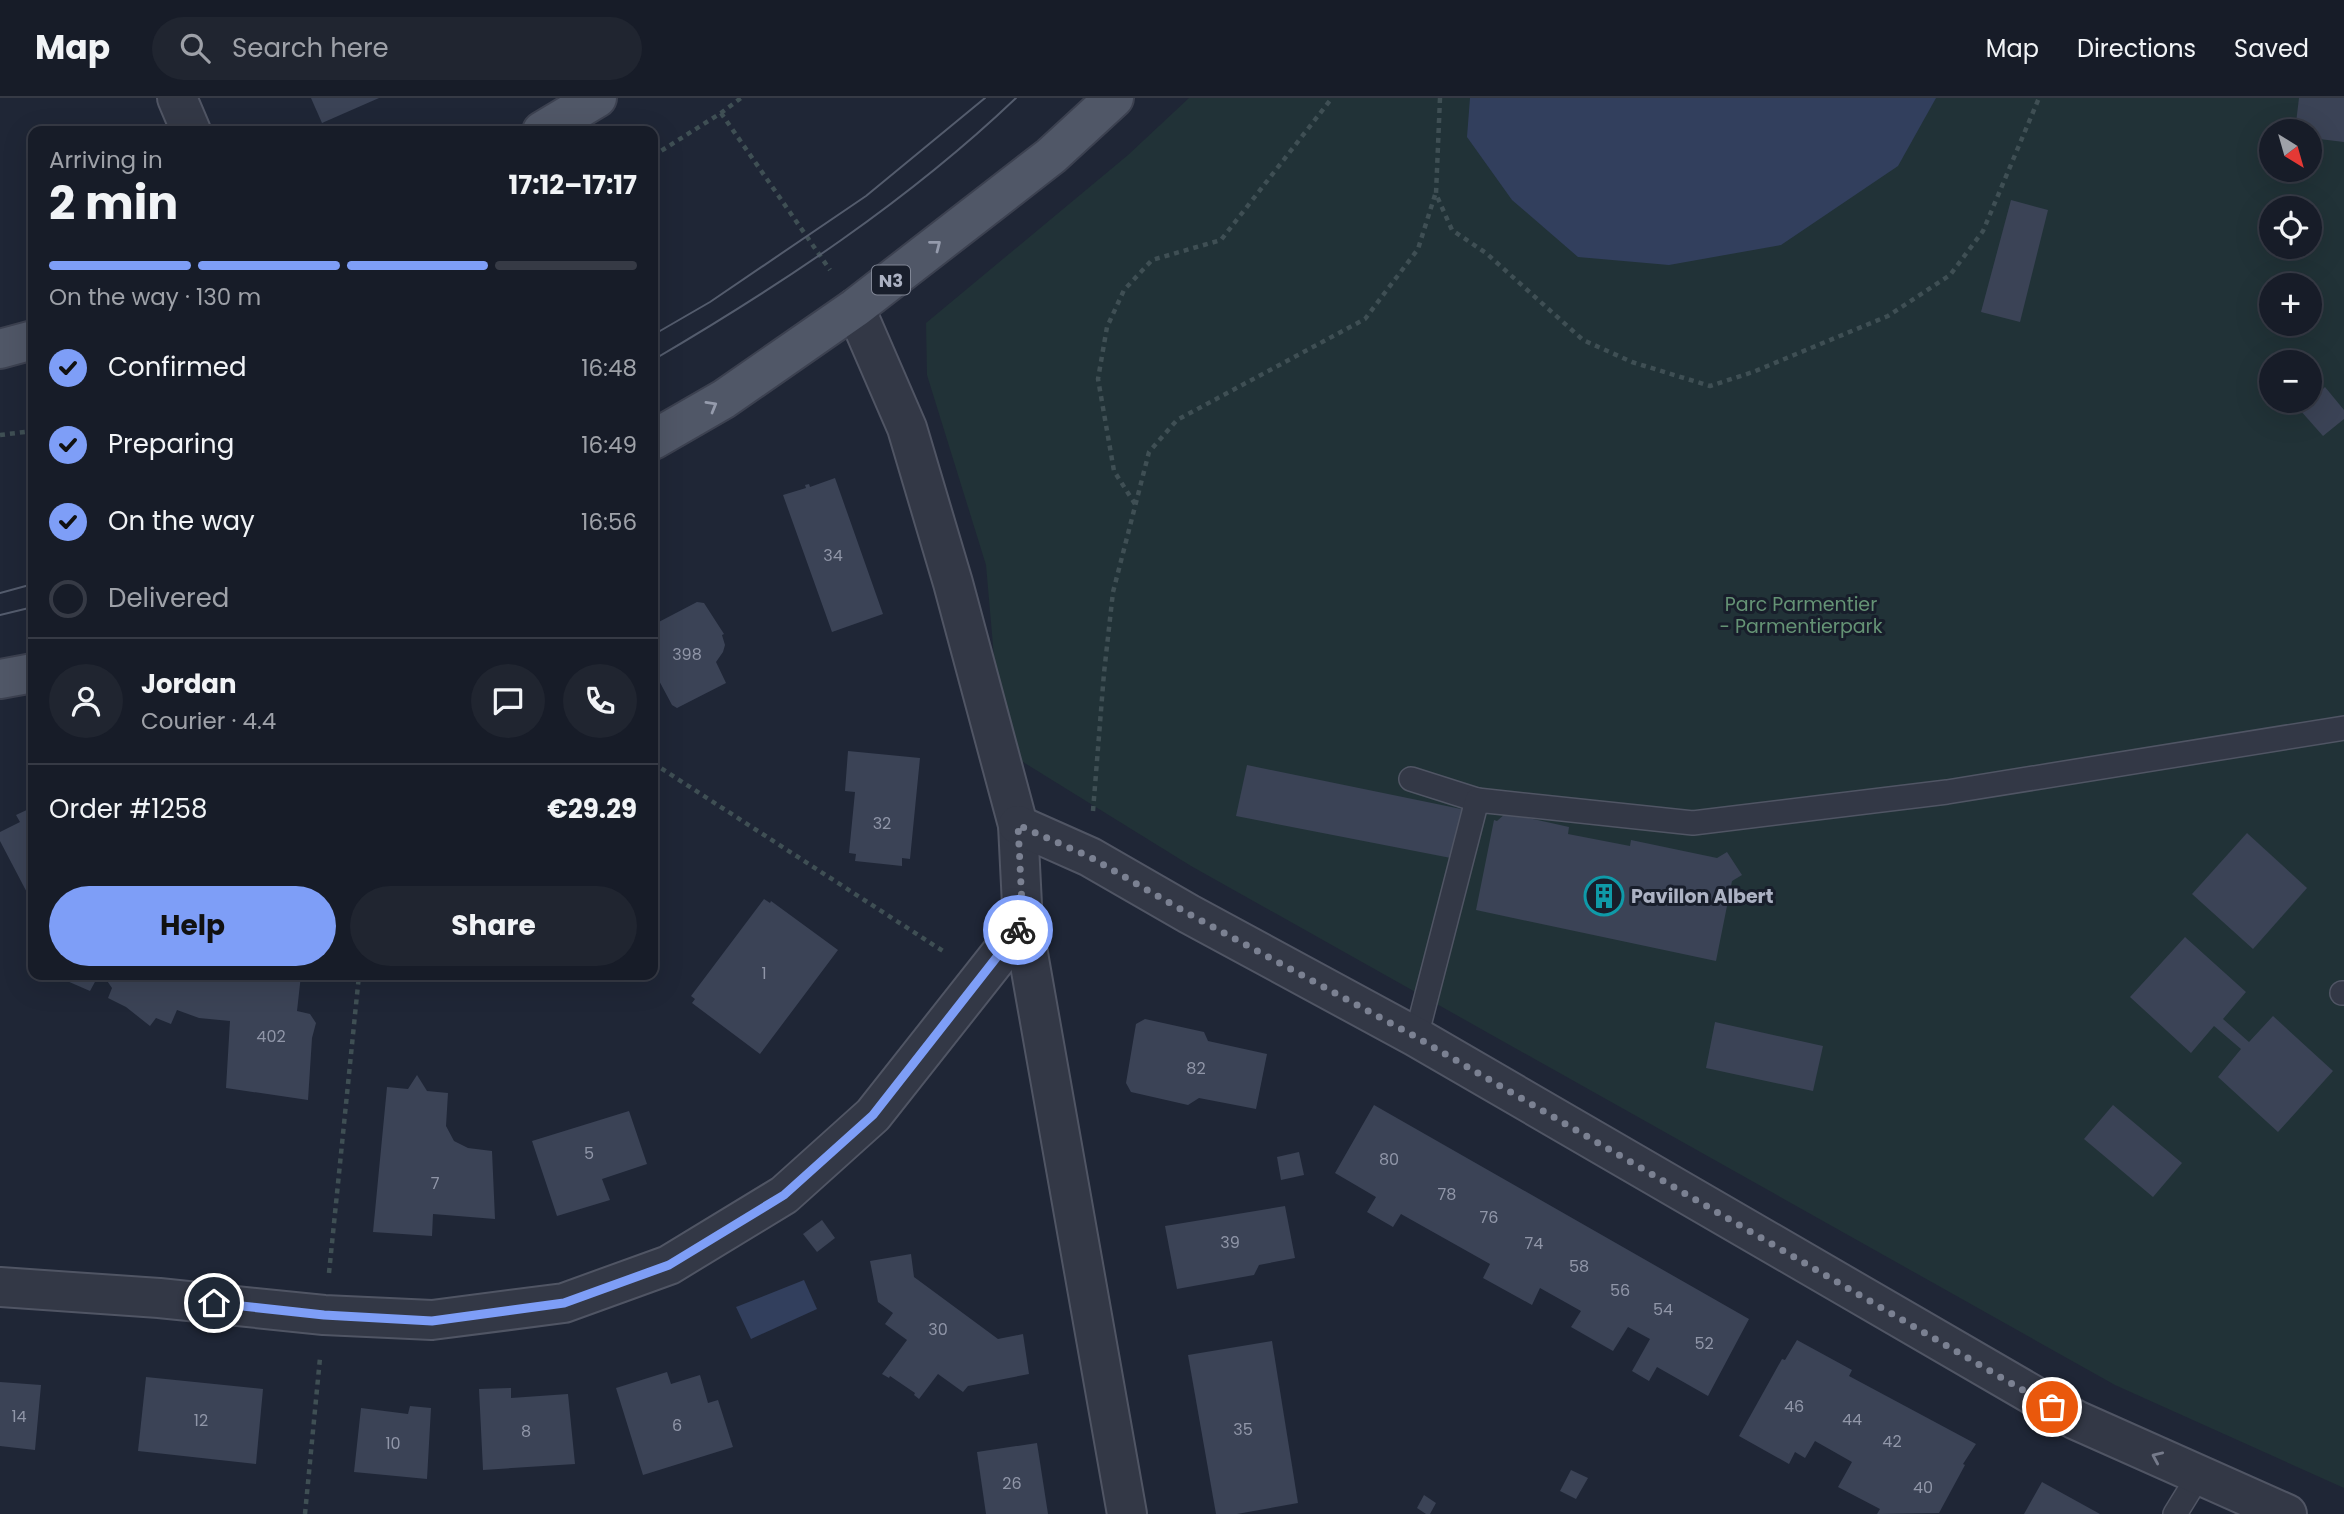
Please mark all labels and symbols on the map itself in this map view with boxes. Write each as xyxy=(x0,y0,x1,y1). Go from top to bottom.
north arrow xyxy=(2259,119,2322,182)
one-way arrow xyxy=(929,240,941,253)
road number: N3 xyxy=(872,266,910,294)
one-way arrow xyxy=(705,401,717,414)
house number: 34 xyxy=(823,544,843,567)
park label: Parc Parmentier - Parmentierpark xyxy=(1719,591,1883,640)
house number: 398 xyxy=(672,643,702,666)
house number: 32 xyxy=(873,812,891,835)
building icon: Pavillon Albert xyxy=(1583,875,1625,917)
place label: Pavillon Albert xyxy=(1631,883,1774,910)
courier xyxy=(983,895,1053,965)
house number: 1 xyxy=(761,962,767,985)
house number: 402 xyxy=(256,1025,286,1048)
house number: 82 xyxy=(1186,1057,1206,1080)
house number: 5 xyxy=(584,1142,594,1165)
house number: 80 xyxy=(1379,1148,1399,1171)
house number: 7 xyxy=(431,1172,440,1195)
house number: 78 xyxy=(1438,1183,1456,1206)
house number: 76 xyxy=(1480,1206,1498,1229)
house number: 39 xyxy=(1220,1231,1240,1254)
house number: 74 xyxy=(1525,1232,1543,1255)
house number: 58 xyxy=(1569,1255,1589,1278)
pin xyxy=(184,1273,244,1333)
house number: 56 xyxy=(1610,1279,1630,1302)
house number: 54 xyxy=(1653,1298,1673,1321)
house number: 30 xyxy=(928,1318,948,1341)
house number: 52 xyxy=(1694,1332,1714,1355)
pin xyxy=(2022,1377,2082,1437)
house number: 46 xyxy=(1784,1395,1804,1418)
house number: 14 xyxy=(11,1405,27,1428)
house number: 44 xyxy=(1842,1408,1862,1431)
house number: 12 xyxy=(194,1409,208,1432)
house number: 6 xyxy=(672,1414,682,1437)
house number: 35 xyxy=(1233,1418,1253,1441)
house number: 8 xyxy=(521,1420,531,1443)
house number: 42 xyxy=(1882,1430,1902,1453)
house number: 10 xyxy=(385,1432,401,1455)
one-way arrow xyxy=(2152,1451,2164,1465)
house number: 26 xyxy=(1002,1472,1022,1495)
house number: 40 xyxy=(1913,1476,1933,1499)

